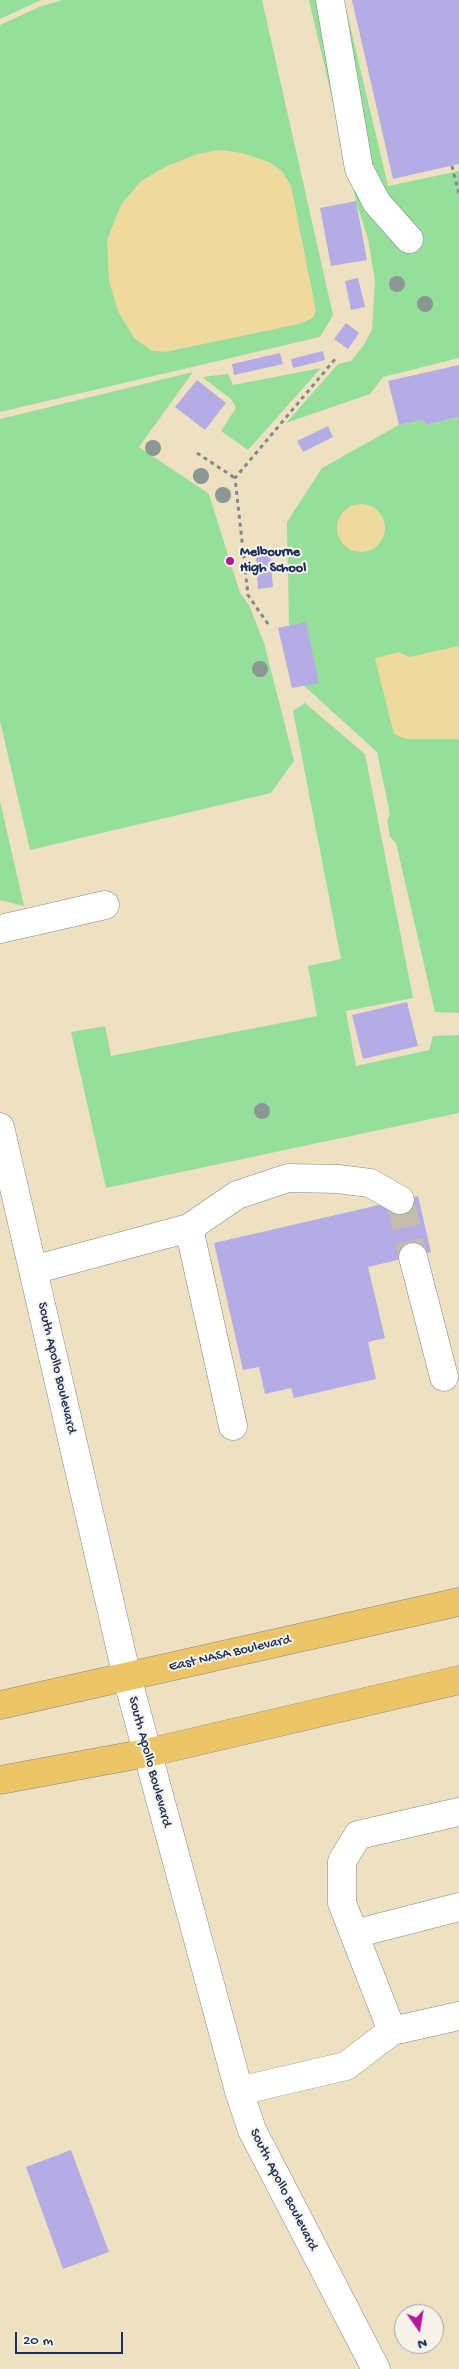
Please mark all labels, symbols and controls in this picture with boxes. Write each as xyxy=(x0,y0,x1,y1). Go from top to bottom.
place label: Melbourne High School xyxy=(240,545,306,578)
marker: Melbourne High School xyxy=(224,555,236,567)
street label: South Apollo Boulevard xyxy=(33,1301,79,1435)
street label: East NASA Boulevard xyxy=(167,1632,293,1676)
street label: South Apollo Boulevard xyxy=(123,1695,175,1829)
street label: South Apollo Boulevard xyxy=(245,2126,321,2254)
north arrow xyxy=(394,2304,444,2354)
scale bar xyxy=(18,2322,125,2354)
text: 20 m xyxy=(23,2332,53,2350)
text: N xyxy=(416,2334,429,2352)

